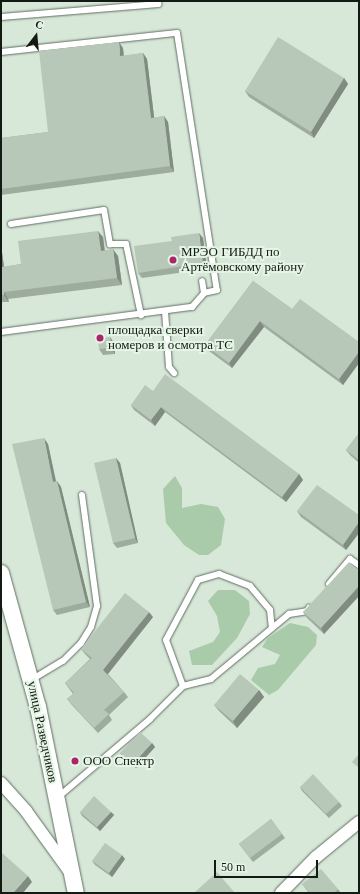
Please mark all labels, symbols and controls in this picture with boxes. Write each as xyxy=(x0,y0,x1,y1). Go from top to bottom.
north arrow xyxy=(16,16,56,56)
text: С xyxy=(34,18,45,31)
place label: МРЭО ГИБДД по Артёмовскому району xyxy=(181,245,304,276)
marker: МРЭО ГИБДД по Артёмовскому району xyxy=(168,255,178,265)
place label: площадка сверки номеров и осмотра ТС xyxy=(108,323,233,354)
marker: площадка сверки номеров и осмотра ТС xyxy=(95,333,105,343)
street label: улица Разведчиков xyxy=(24,680,60,784)
place label: ООО Спектр xyxy=(83,753,154,769)
marker: ООО Спектр xyxy=(70,756,80,766)
scale bar xyxy=(216,852,320,878)
text: 50 m xyxy=(221,860,245,874)

